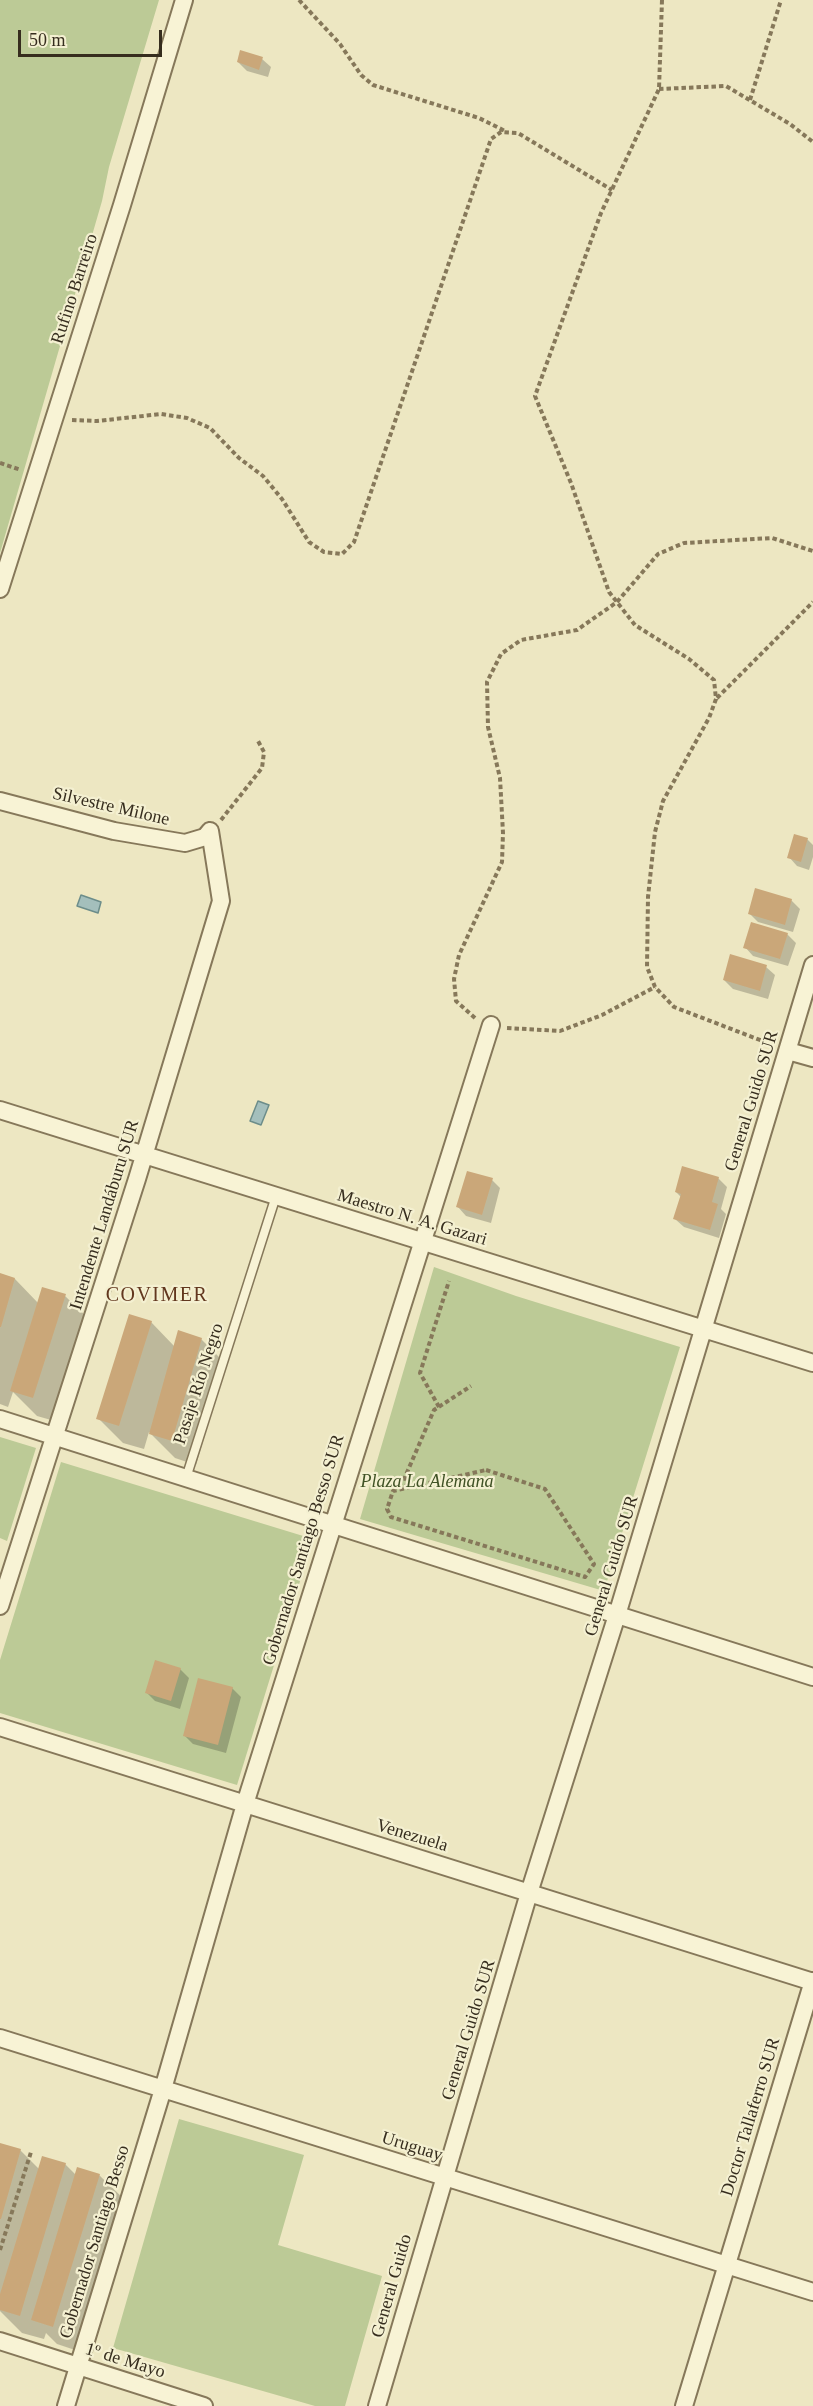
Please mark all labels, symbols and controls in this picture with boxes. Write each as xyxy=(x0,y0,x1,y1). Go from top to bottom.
scale bar xyxy=(21,18,165,56)
text: 50 m xyxy=(29,30,66,50)
street label: Rufino Barreiro xyxy=(47,231,103,347)
street label: Silvestre Milone xyxy=(50,783,172,831)
street label: General Guido SUR xyxy=(720,1028,784,1174)
street label: Intendente Landáburu SUR xyxy=(66,1117,144,1313)
street label: Maestro N. A. Gazari xyxy=(335,1185,489,1251)
district label: COVIMER xyxy=(106,1284,208,1308)
street label: Pasaje Río Negro xyxy=(169,1321,229,1447)
street label: Gobernador Santiago Besso SUR xyxy=(259,1432,349,1668)
park label: Plaza La Alemana xyxy=(361,1471,493,1493)
street label: General Guido SUR xyxy=(580,1493,644,1639)
street label: Venezuela xyxy=(373,1815,451,1857)
street label: General Guido SUR xyxy=(437,1957,501,2103)
street label: Doctor Tallaferro SUR xyxy=(717,2035,785,2199)
street label: Uruguay xyxy=(379,2127,445,2167)
street label: Gobernador Santiago Besso xyxy=(55,2143,135,2341)
street label: General Guido xyxy=(367,2232,417,2340)
street label: 1º de Mayo xyxy=(82,2339,168,2383)

